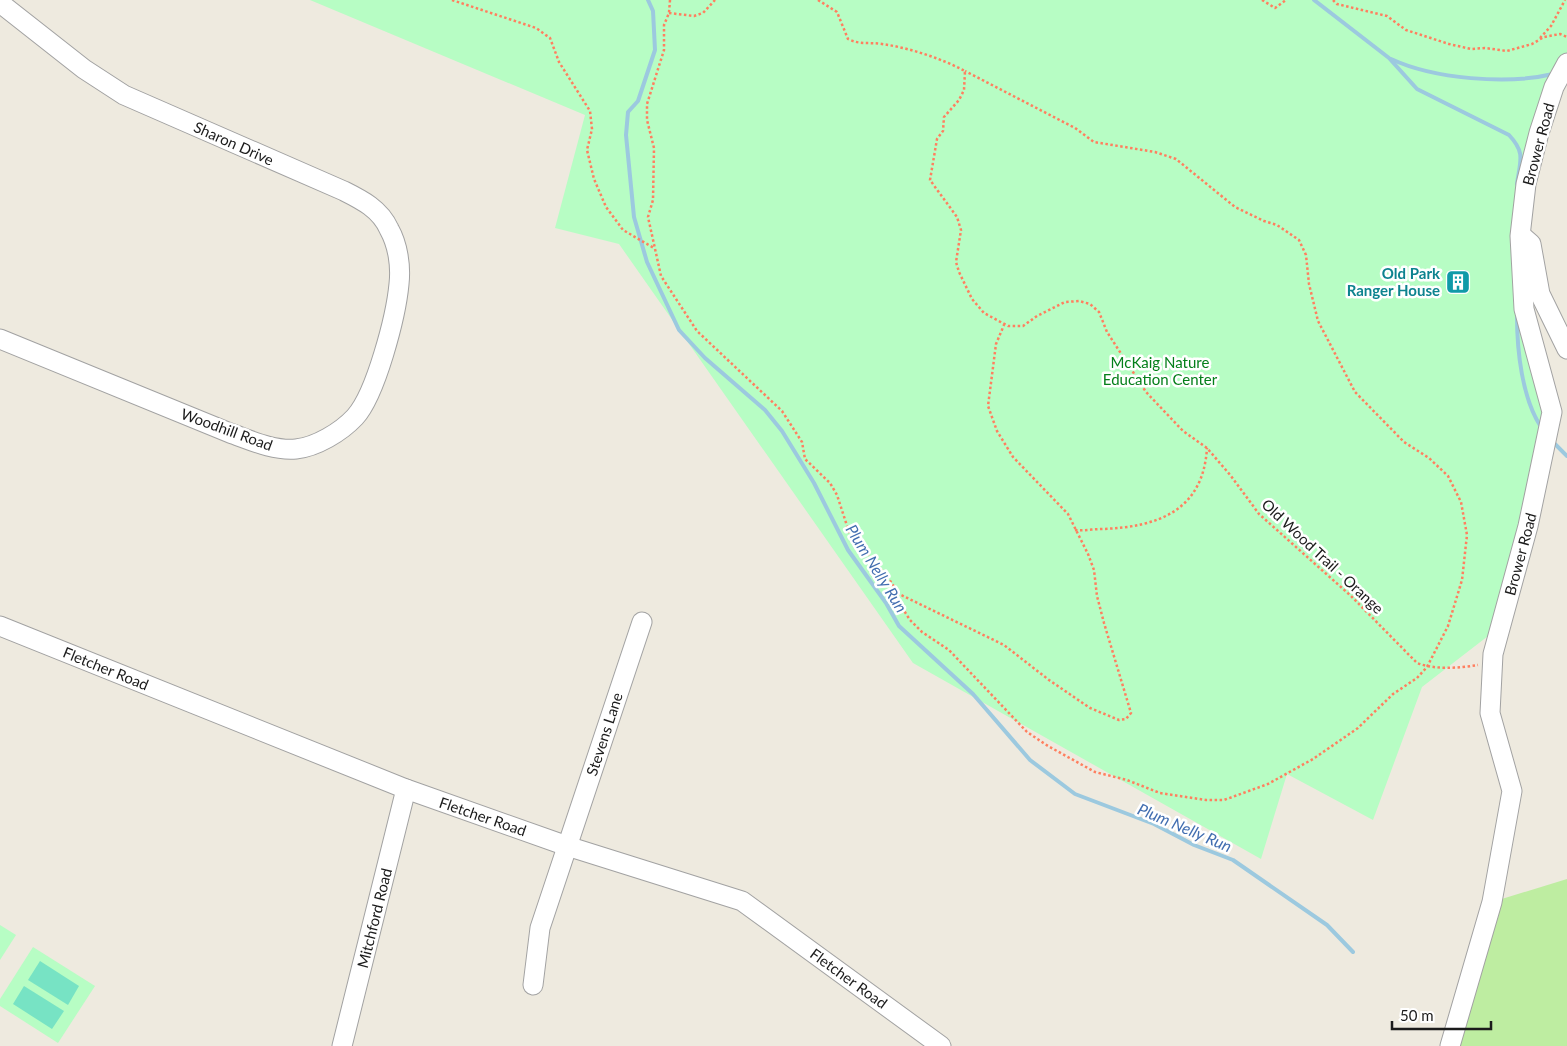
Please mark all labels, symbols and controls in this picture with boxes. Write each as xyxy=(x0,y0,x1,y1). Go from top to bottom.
street label: Brower Road xyxy=(1518,101,1558,187)
street label: Sharon Drive xyxy=(191,117,277,169)
place label: Old Park Ranger House xyxy=(1347,264,1441,299)
building icon: Old Park Ranger House xyxy=(1445,269,1471,295)
park label: McKaig Nature Education Center xyxy=(1103,353,1218,388)
street label: Woodhill Road xyxy=(179,404,275,454)
street label: Old Wood Trail - Orange xyxy=(1258,495,1388,617)
street label: Brower Road xyxy=(1500,511,1540,597)
water label: Plum Nelly Run xyxy=(842,520,912,616)
street label: Fletcher Road xyxy=(61,643,151,693)
street label: Stevens Lane xyxy=(582,690,626,778)
street label: Fletcher Road xyxy=(437,793,529,839)
water label: Plum Nelly Run xyxy=(1135,799,1235,855)
street label: Mitchford Road xyxy=(353,866,395,970)
street label: Fletcher Road xyxy=(807,944,891,1012)
scale bar xyxy=(1392,998,1491,1030)
text: 50 m xyxy=(1400,1006,1434,1024)

